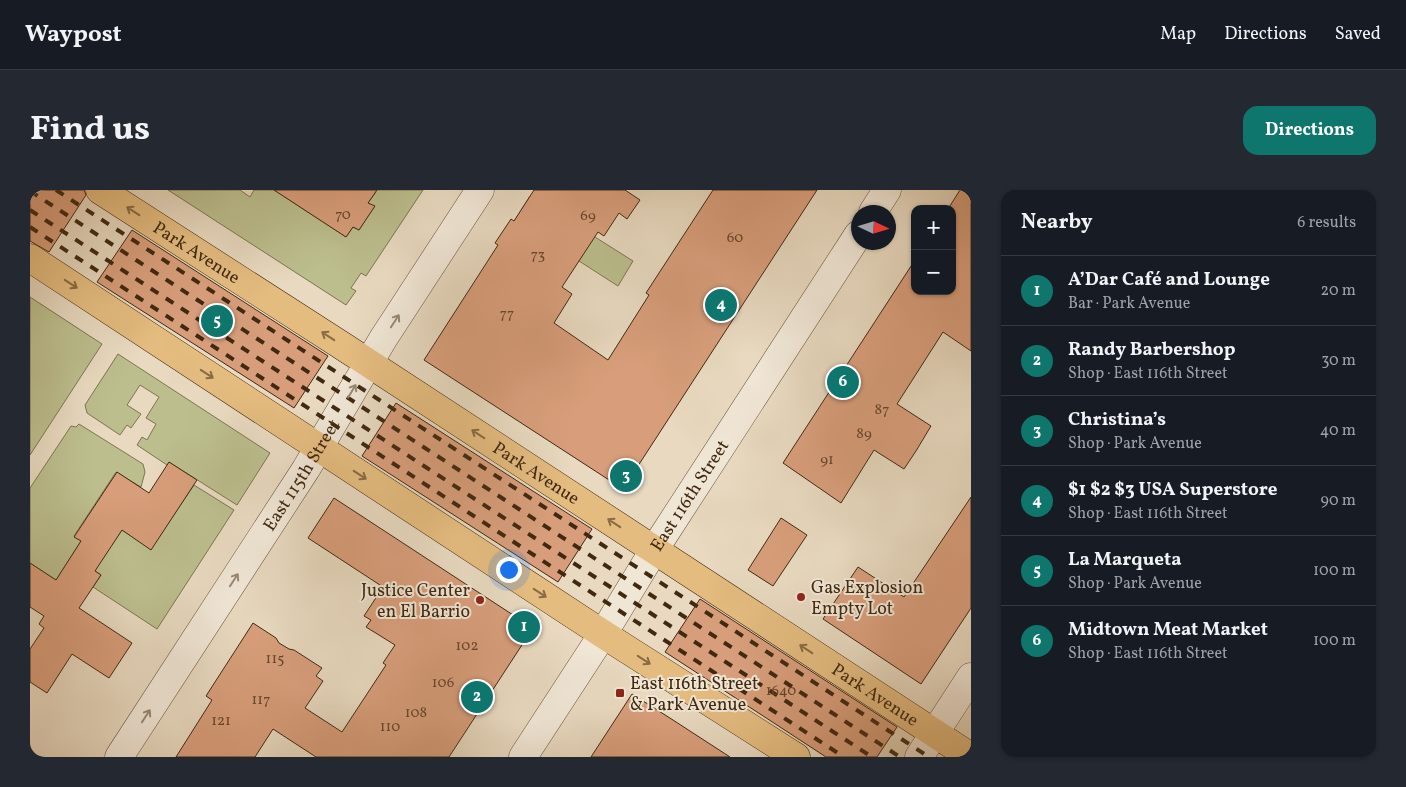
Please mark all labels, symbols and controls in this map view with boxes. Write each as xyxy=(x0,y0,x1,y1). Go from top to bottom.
text: Waypost xyxy=(25,18,122,52)
text: Map xyxy=(1160,22,1196,47)
text: Directions xyxy=(1224,22,1307,47)
text: Saved xyxy=(1335,22,1381,47)
text: Find us xyxy=(30,106,150,154)
button: Directions xyxy=(1243,106,1376,155)
house number: 70 xyxy=(335,205,351,226)
north arrow xyxy=(851,205,896,250)
map controls xyxy=(911,205,956,295)
button: + xyxy=(911,205,956,250)
one-way arrow xyxy=(126,206,140,216)
house number: 69 xyxy=(580,206,596,227)
text: Nearby xyxy=(1021,208,1092,237)
text: 6 results xyxy=(1297,212,1356,234)
street label: Park Avenue xyxy=(147,216,244,291)
house number: 60 xyxy=(727,228,743,249)
house number: 73 xyxy=(531,245,545,266)
button: − xyxy=(911,250,956,295)
text: A’Dar Café and Lounge xyxy=(1068,267,1270,293)
one-way arrow xyxy=(64,279,78,290)
text: 1 xyxy=(1034,280,1040,302)
text: 20 m xyxy=(1321,280,1356,302)
pin: 4 xyxy=(705,286,737,324)
text: Bar · Park Avenue xyxy=(1068,293,1190,315)
pin: 5 xyxy=(201,302,233,340)
house number: 77 xyxy=(500,304,514,325)
one-way arrow xyxy=(390,315,400,329)
one-way arrow xyxy=(322,331,336,341)
text: Randy Barbershop xyxy=(1068,337,1235,363)
text: 2 xyxy=(1033,350,1041,372)
text: 30 m xyxy=(1321,350,1356,372)
pin: 6 xyxy=(827,363,859,401)
text: Shop · East 116th Street xyxy=(1068,363,1228,385)
one-way arrow xyxy=(199,369,213,379)
one-way arrow xyxy=(348,385,358,399)
house number: 87 xyxy=(875,400,889,421)
text: Christina’s xyxy=(1068,407,1166,433)
street label: East 115th Street xyxy=(258,415,347,536)
text: 3 xyxy=(1033,420,1041,442)
text: 40 m xyxy=(1320,420,1356,442)
house number: 89 xyxy=(856,424,872,445)
one-way arrow xyxy=(471,429,485,439)
text: Shop · Park Avenue xyxy=(1068,433,1202,455)
street label: Park Avenue xyxy=(487,436,584,512)
street label: East 116th Street xyxy=(645,436,736,557)
house number: 91 xyxy=(820,450,834,471)
pin: 3 xyxy=(610,457,642,495)
one-way arrow xyxy=(352,470,366,480)
text: $1 $2 $3 USA Superstore xyxy=(1068,477,1277,503)
text: 4 xyxy=(1032,490,1042,512)
text: 90 m xyxy=(1320,490,1356,512)
text: Shop · East 116th Street xyxy=(1068,503,1228,525)
one-way arrow xyxy=(607,518,621,528)
text: La Marqueta xyxy=(1068,547,1182,573)
your location xyxy=(496,557,522,583)
text: 5 xyxy=(1033,560,1041,582)
text: 100 m xyxy=(1313,560,1356,582)
one-way arrow xyxy=(229,573,240,587)
text: Shop · Park Avenue xyxy=(1068,573,1202,595)
place label: Gas Explosion Empty Lot xyxy=(811,576,923,622)
place label: Justice Center en El Barrio xyxy=(361,579,470,625)
one-way arrow xyxy=(532,588,546,598)
marker: Gas Explosion Empty Lot xyxy=(795,591,807,603)
marker: Justice Center en El Barrio xyxy=(474,594,486,606)
pin: 1 xyxy=(508,608,540,646)
text: Midtown Meat Market xyxy=(1068,617,1268,643)
text: 6 xyxy=(1033,630,1041,652)
text: 100 m xyxy=(1313,630,1356,652)
house number: 102 xyxy=(456,636,478,657)
text: Shop · East 116th Street xyxy=(1068,643,1228,665)
one-way arrow xyxy=(799,644,813,654)
house number: 115 xyxy=(266,649,284,670)
one-way arrow xyxy=(637,656,651,666)
street label: Park Avenue xyxy=(826,658,923,733)
place label: East 116th Street & Park Avenue xyxy=(630,672,758,718)
house number: 106 xyxy=(432,673,454,694)
pin: 2 xyxy=(461,678,493,716)
house number: 1640 xyxy=(766,681,796,702)
marker: East 116th Street & Park Avenue xyxy=(614,687,626,699)
house number: 117 xyxy=(252,690,270,711)
house number: 108 xyxy=(405,703,427,724)
one-way arrow xyxy=(140,709,151,723)
house number: 121 xyxy=(211,711,231,732)
house number: 110 xyxy=(380,717,400,738)

